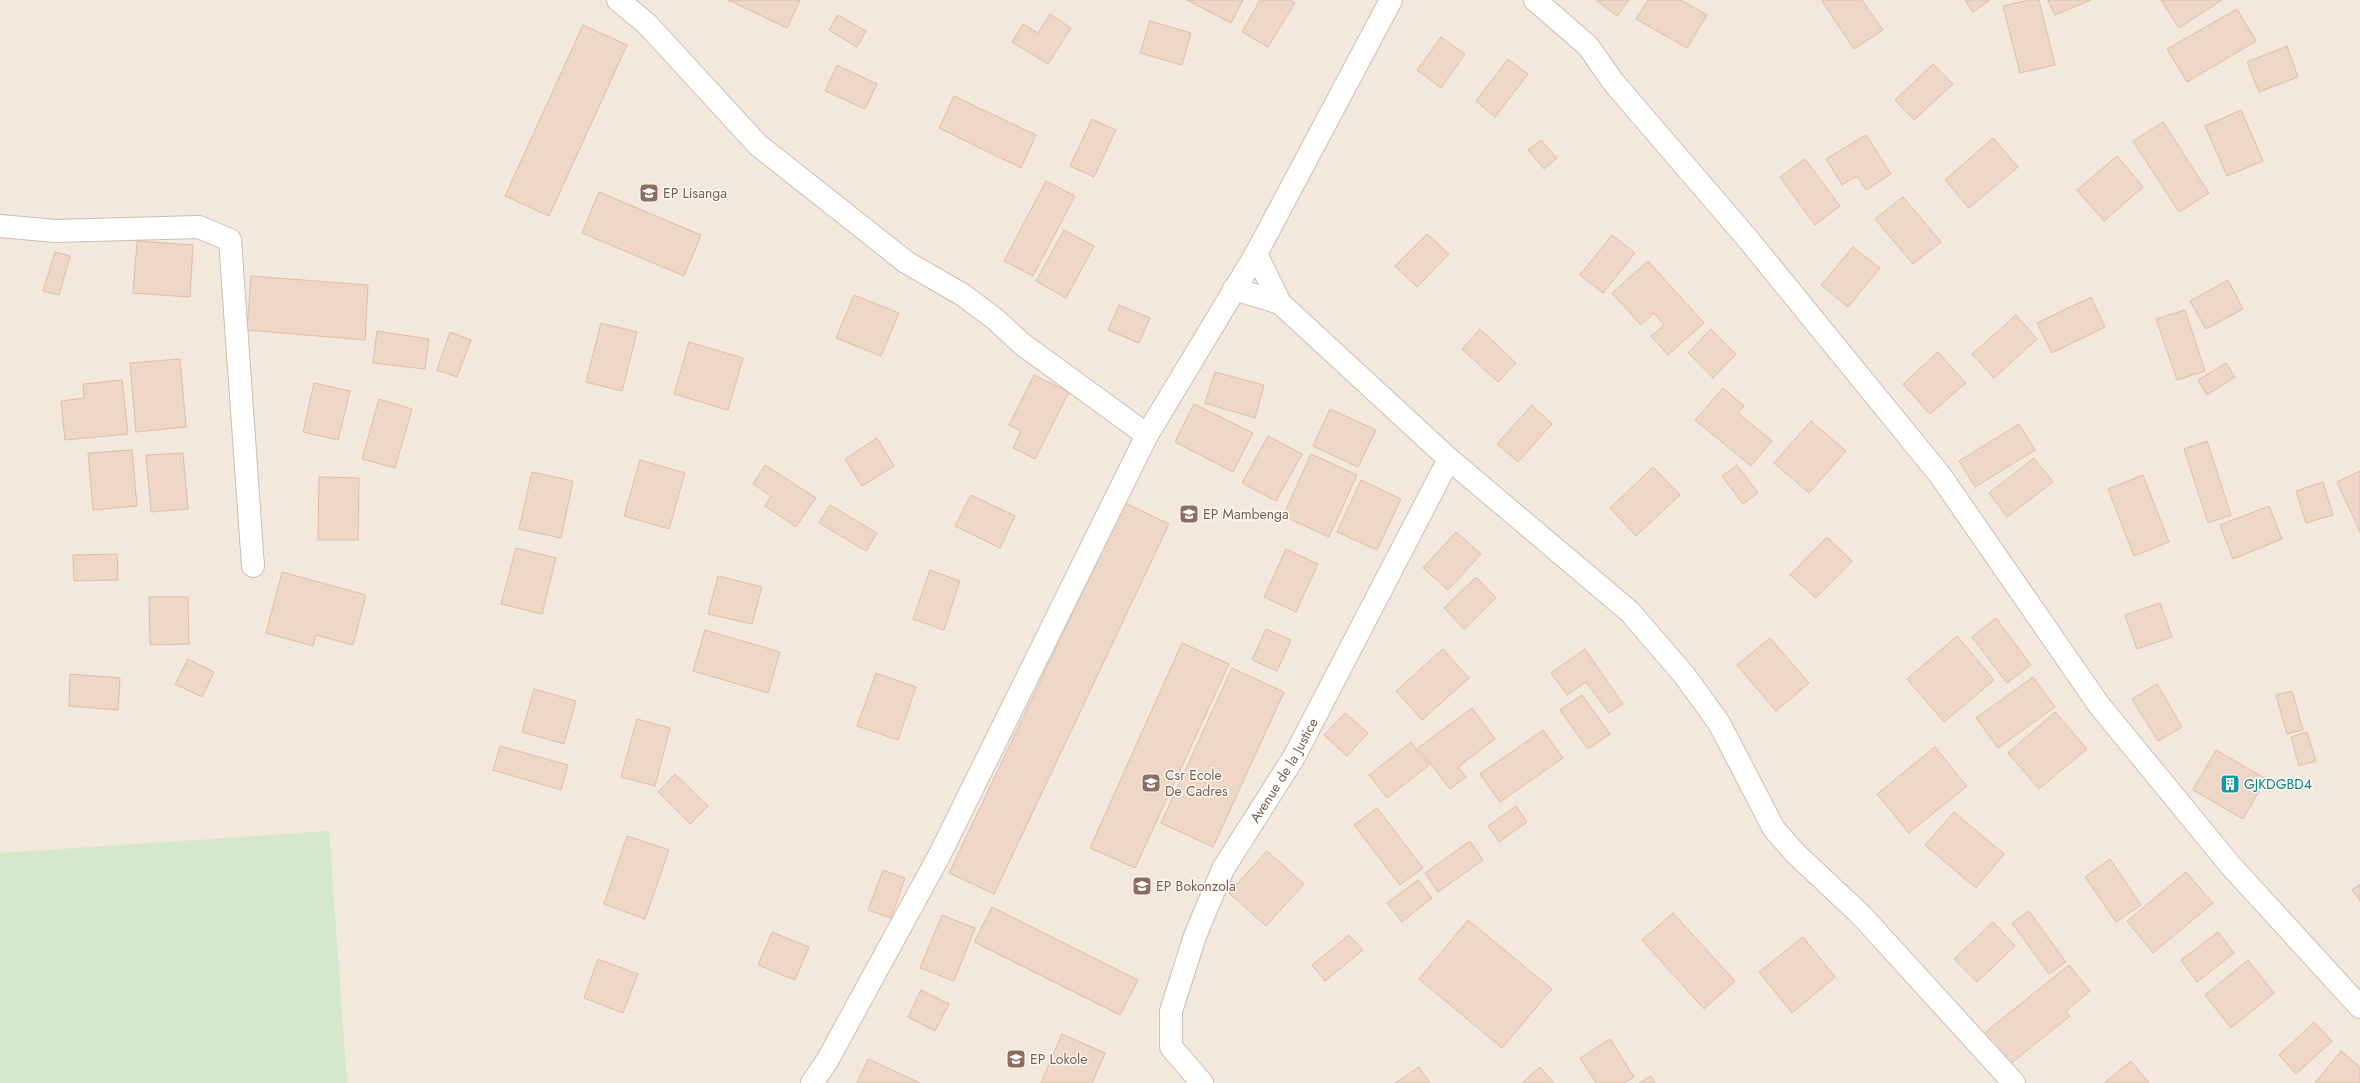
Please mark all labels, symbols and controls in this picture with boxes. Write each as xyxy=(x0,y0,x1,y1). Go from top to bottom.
school or university icon: EP Lisanga xyxy=(638,182,660,204)
place label: EP Lisanga xyxy=(663,183,727,203)
school or university icon: EP Mambenga xyxy=(1178,503,1200,525)
place label: EP Mambenga xyxy=(1203,504,1289,524)
street label: Avenue de la Justice xyxy=(1245,714,1323,826)
place label: Csr Ecole De Cadres xyxy=(1165,765,1228,801)
school or university icon: Csr Ecole De Cadres xyxy=(1140,772,1162,794)
building icon: GJKDGBD4 xyxy=(2219,773,2241,795)
place label: GJKDGBD4 xyxy=(2244,774,2312,794)
school or university icon: EP Bokonzola xyxy=(1131,875,1153,897)
place label: EP Bokonzola xyxy=(1156,876,1236,896)
school or university icon: EP Lokole xyxy=(1005,1048,1027,1070)
place label: EP Lokole xyxy=(1030,1049,1088,1069)

